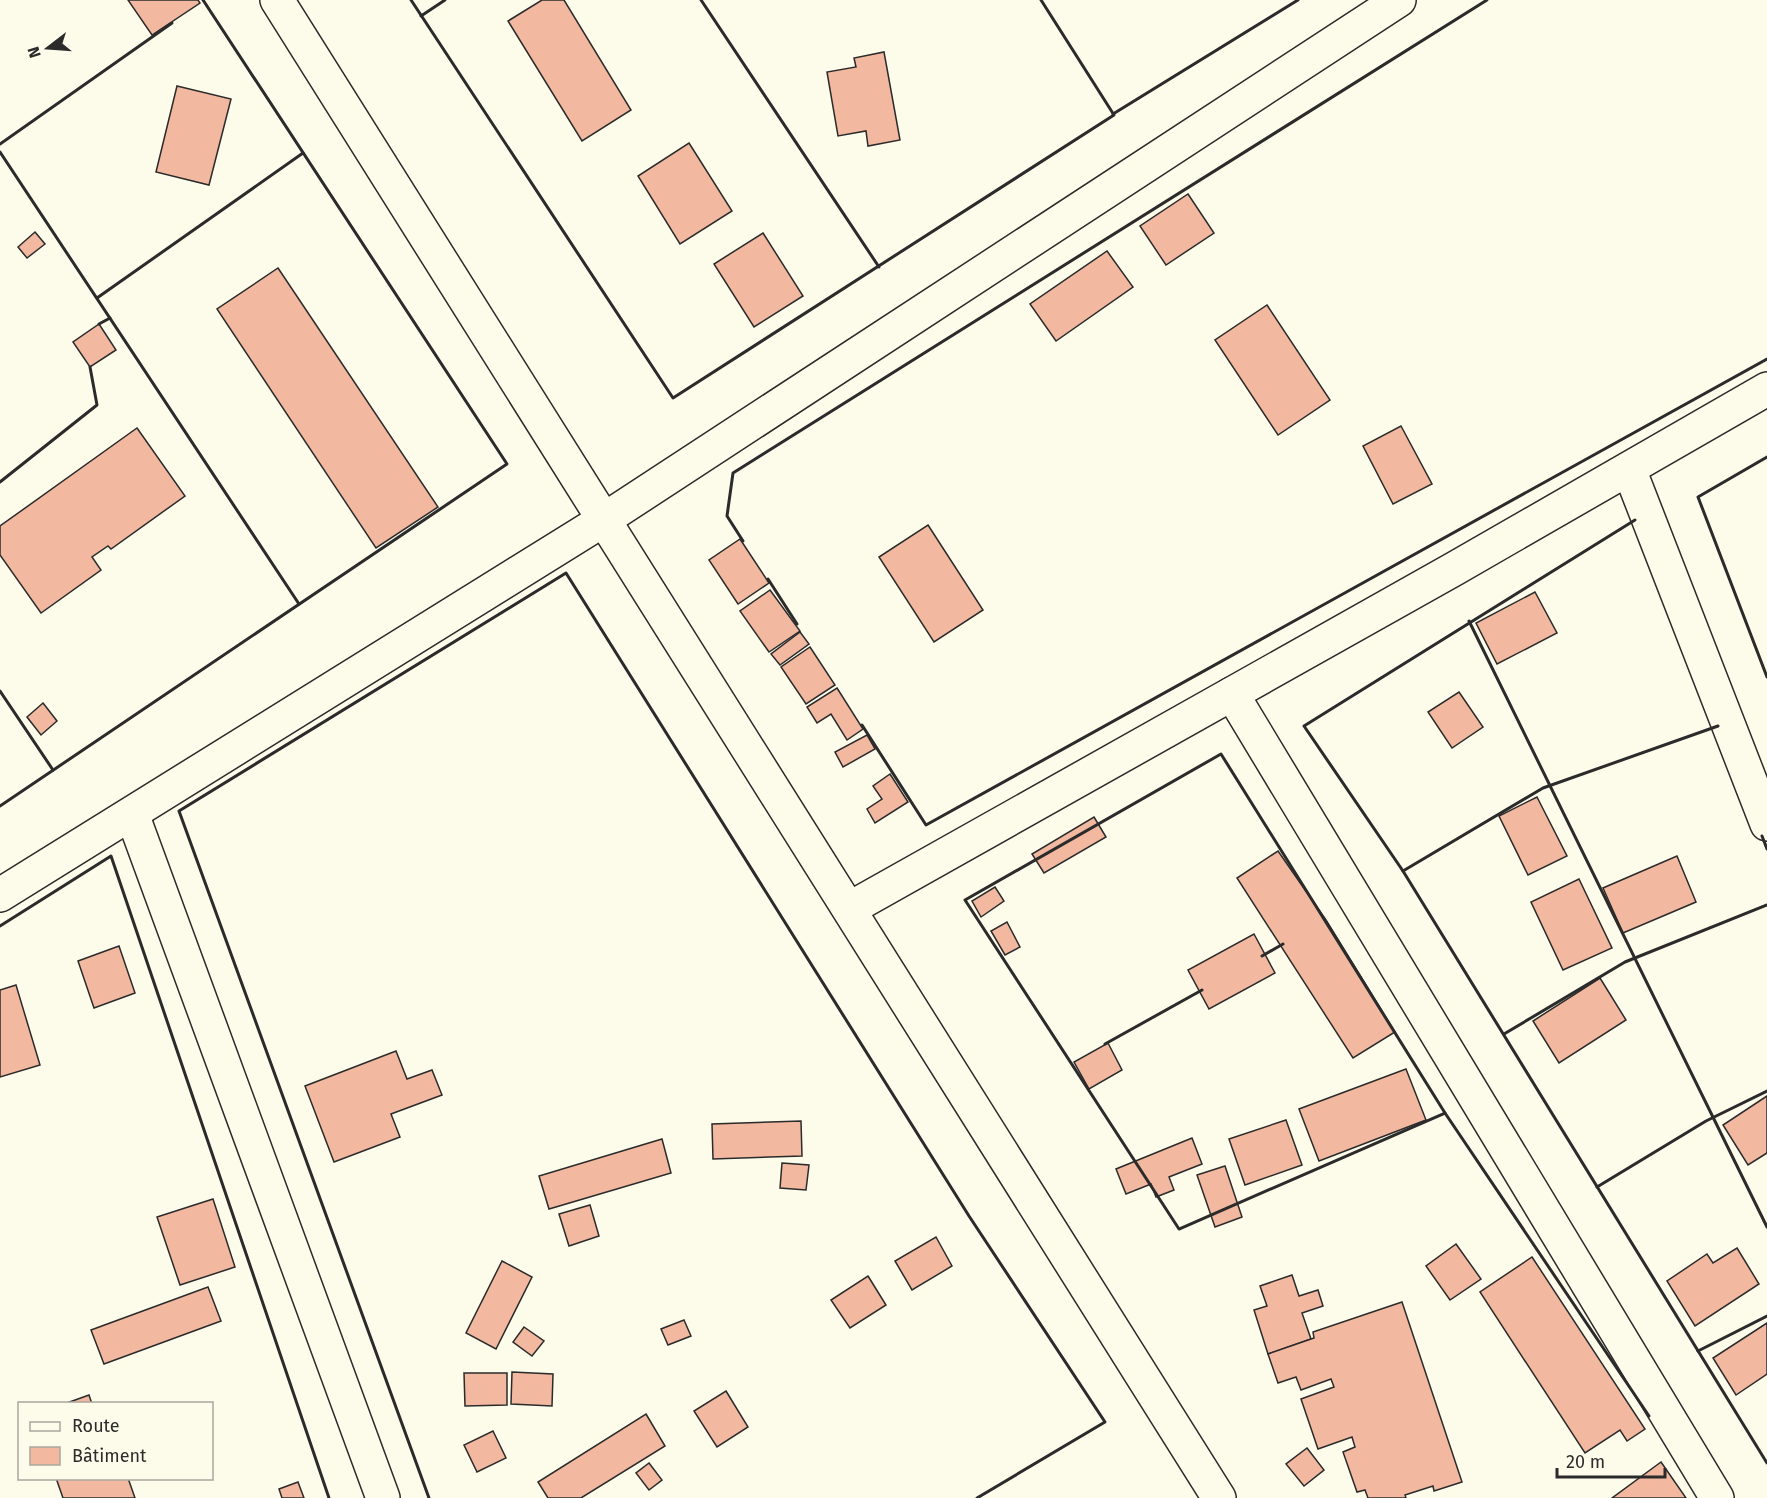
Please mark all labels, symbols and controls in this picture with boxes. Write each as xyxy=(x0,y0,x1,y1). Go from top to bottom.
north arrow xyxy=(18,18,78,78)
text: N xyxy=(23,44,45,60)
legend xyxy=(18,1402,213,1480)
text: Route xyxy=(72,1415,120,1437)
scale bar xyxy=(1557,1441,1665,1479)
text: Bâtiment xyxy=(72,1445,147,1467)
text: 20 m xyxy=(1566,1451,1605,1473)

